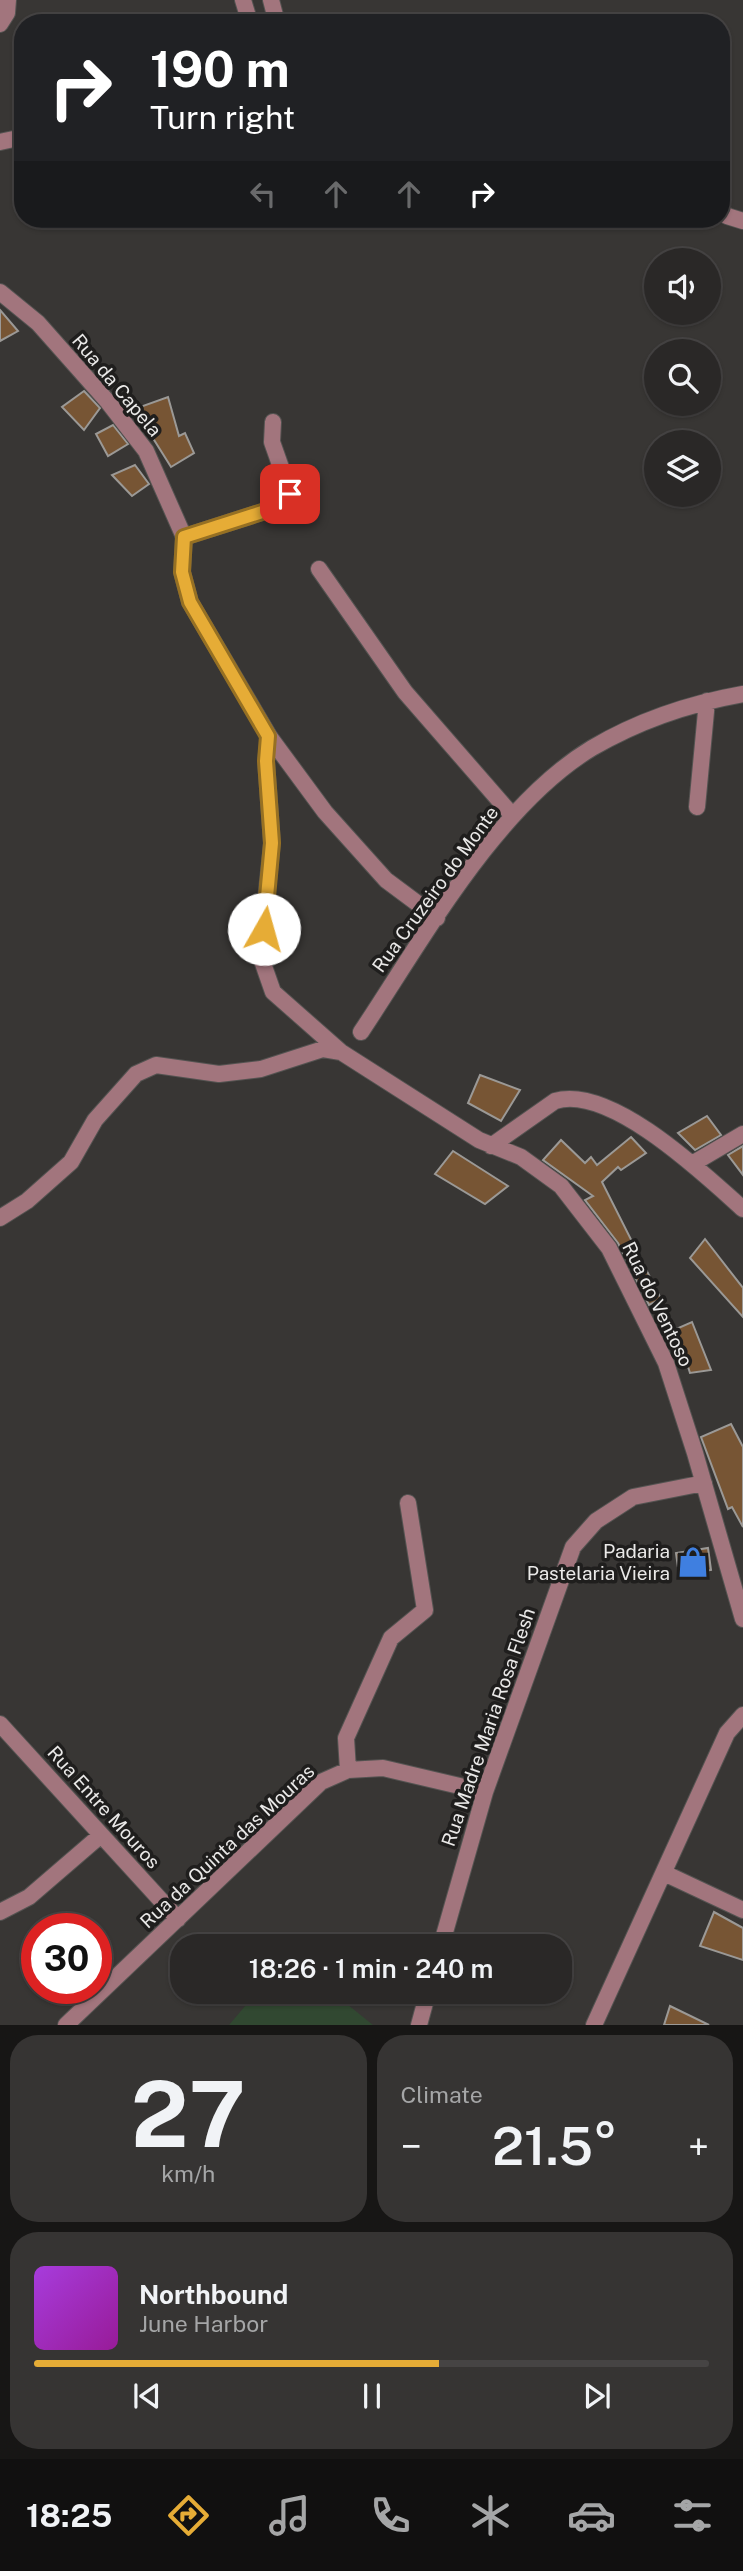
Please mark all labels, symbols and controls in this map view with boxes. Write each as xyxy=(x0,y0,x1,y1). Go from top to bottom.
text: 190 m xyxy=(150,40,290,98)
icon: right xyxy=(35,42,126,133)
text: Turn right xyxy=(150,99,295,136)
icon: left xyxy=(244,175,282,213)
icon: ahead xyxy=(317,175,355,213)
icon: ahead xyxy=(390,175,428,213)
icon: right xyxy=(463,175,501,213)
map controls xyxy=(644,248,721,507)
button: sound xyxy=(644,248,721,325)
street label: Rua da Capela xyxy=(68,329,166,441)
button: search xyxy=(644,339,721,416)
button: layers xyxy=(644,430,721,507)
pin xyxy=(260,464,320,524)
icon: arrive xyxy=(271,475,309,513)
street label: Rua Cruzeiro do Monte xyxy=(367,802,503,976)
position arrow xyxy=(227,892,301,966)
street label: Rua do Ventoso xyxy=(618,1238,698,1370)
place label: Padaria Pastelaria Vieira xyxy=(527,1540,670,1584)
shop icon: Padaria Pastelaria Vieira xyxy=(676,1545,710,1579)
street label: Rua Madre Maria Rosa Flesh xyxy=(437,1605,539,1849)
street label: Rua Entre Mouros xyxy=(43,1741,165,1873)
street label: Rua da Quinta das Mouras xyxy=(136,1760,318,1932)
speed limit sign: 30 xyxy=(21,1913,112,2004)
text: 18:26 · 1 min · 240 m xyxy=(249,1953,493,1984)
text: 27 xyxy=(131,2061,246,2167)
text: Climate xyxy=(401,2081,483,2108)
text: 21.5° xyxy=(492,2116,618,2177)
text: − xyxy=(401,2124,422,2169)
text: + xyxy=(688,2124,709,2169)
text: km/h xyxy=(161,2160,215,2187)
text: Northbound xyxy=(139,2279,288,2310)
text: June Harbor xyxy=(139,2310,268,2337)
icon: previous xyxy=(128,2377,166,2415)
icon: pause xyxy=(353,2377,391,2415)
icon: next xyxy=(578,2377,616,2415)
icon: directions xyxy=(164,2491,213,2540)
icon: music xyxy=(265,2491,314,2540)
icon: phone xyxy=(366,2491,415,2540)
icon: climate xyxy=(466,2491,515,2540)
icon: car xyxy=(567,2491,616,2540)
icon: filters xyxy=(668,2491,717,2540)
text: 18:25 xyxy=(26,2497,112,2534)

